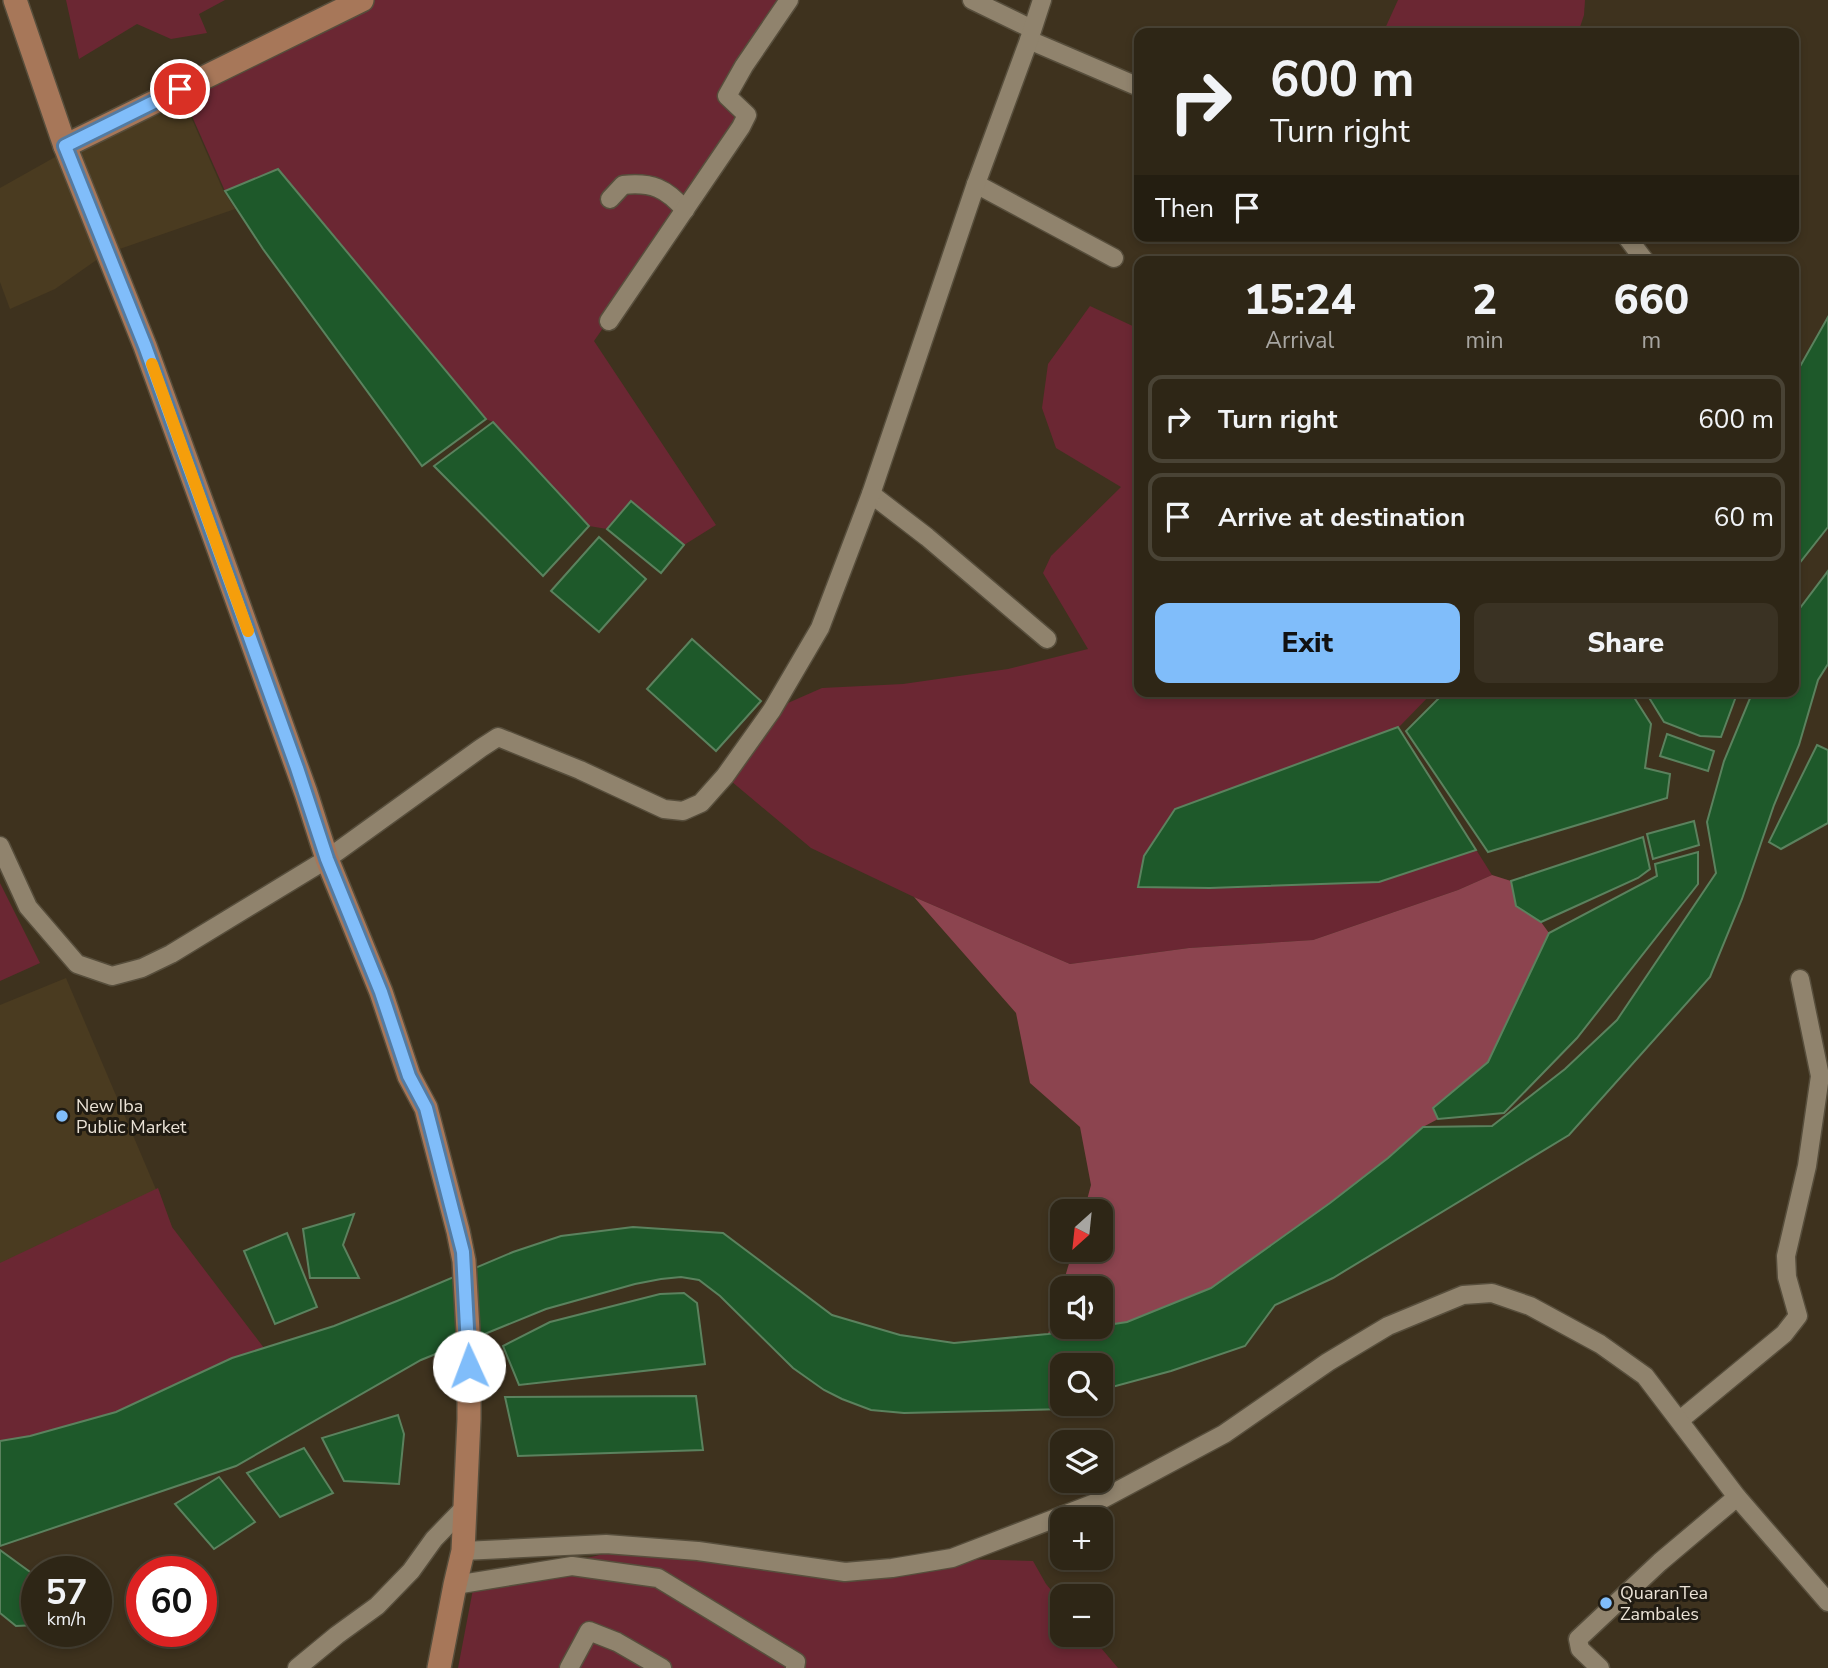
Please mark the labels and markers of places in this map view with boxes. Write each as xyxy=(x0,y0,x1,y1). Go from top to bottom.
pin xyxy=(150,59,210,119)
place label: New Iba Public Market xyxy=(76,1094,187,1139)
marker: New Iba Public Market xyxy=(54,1108,70,1124)
place label: QuaranTea Zambales xyxy=(1620,1581,1708,1626)
marker: QuaranTea Zambales xyxy=(1598,1595,1614,1611)

